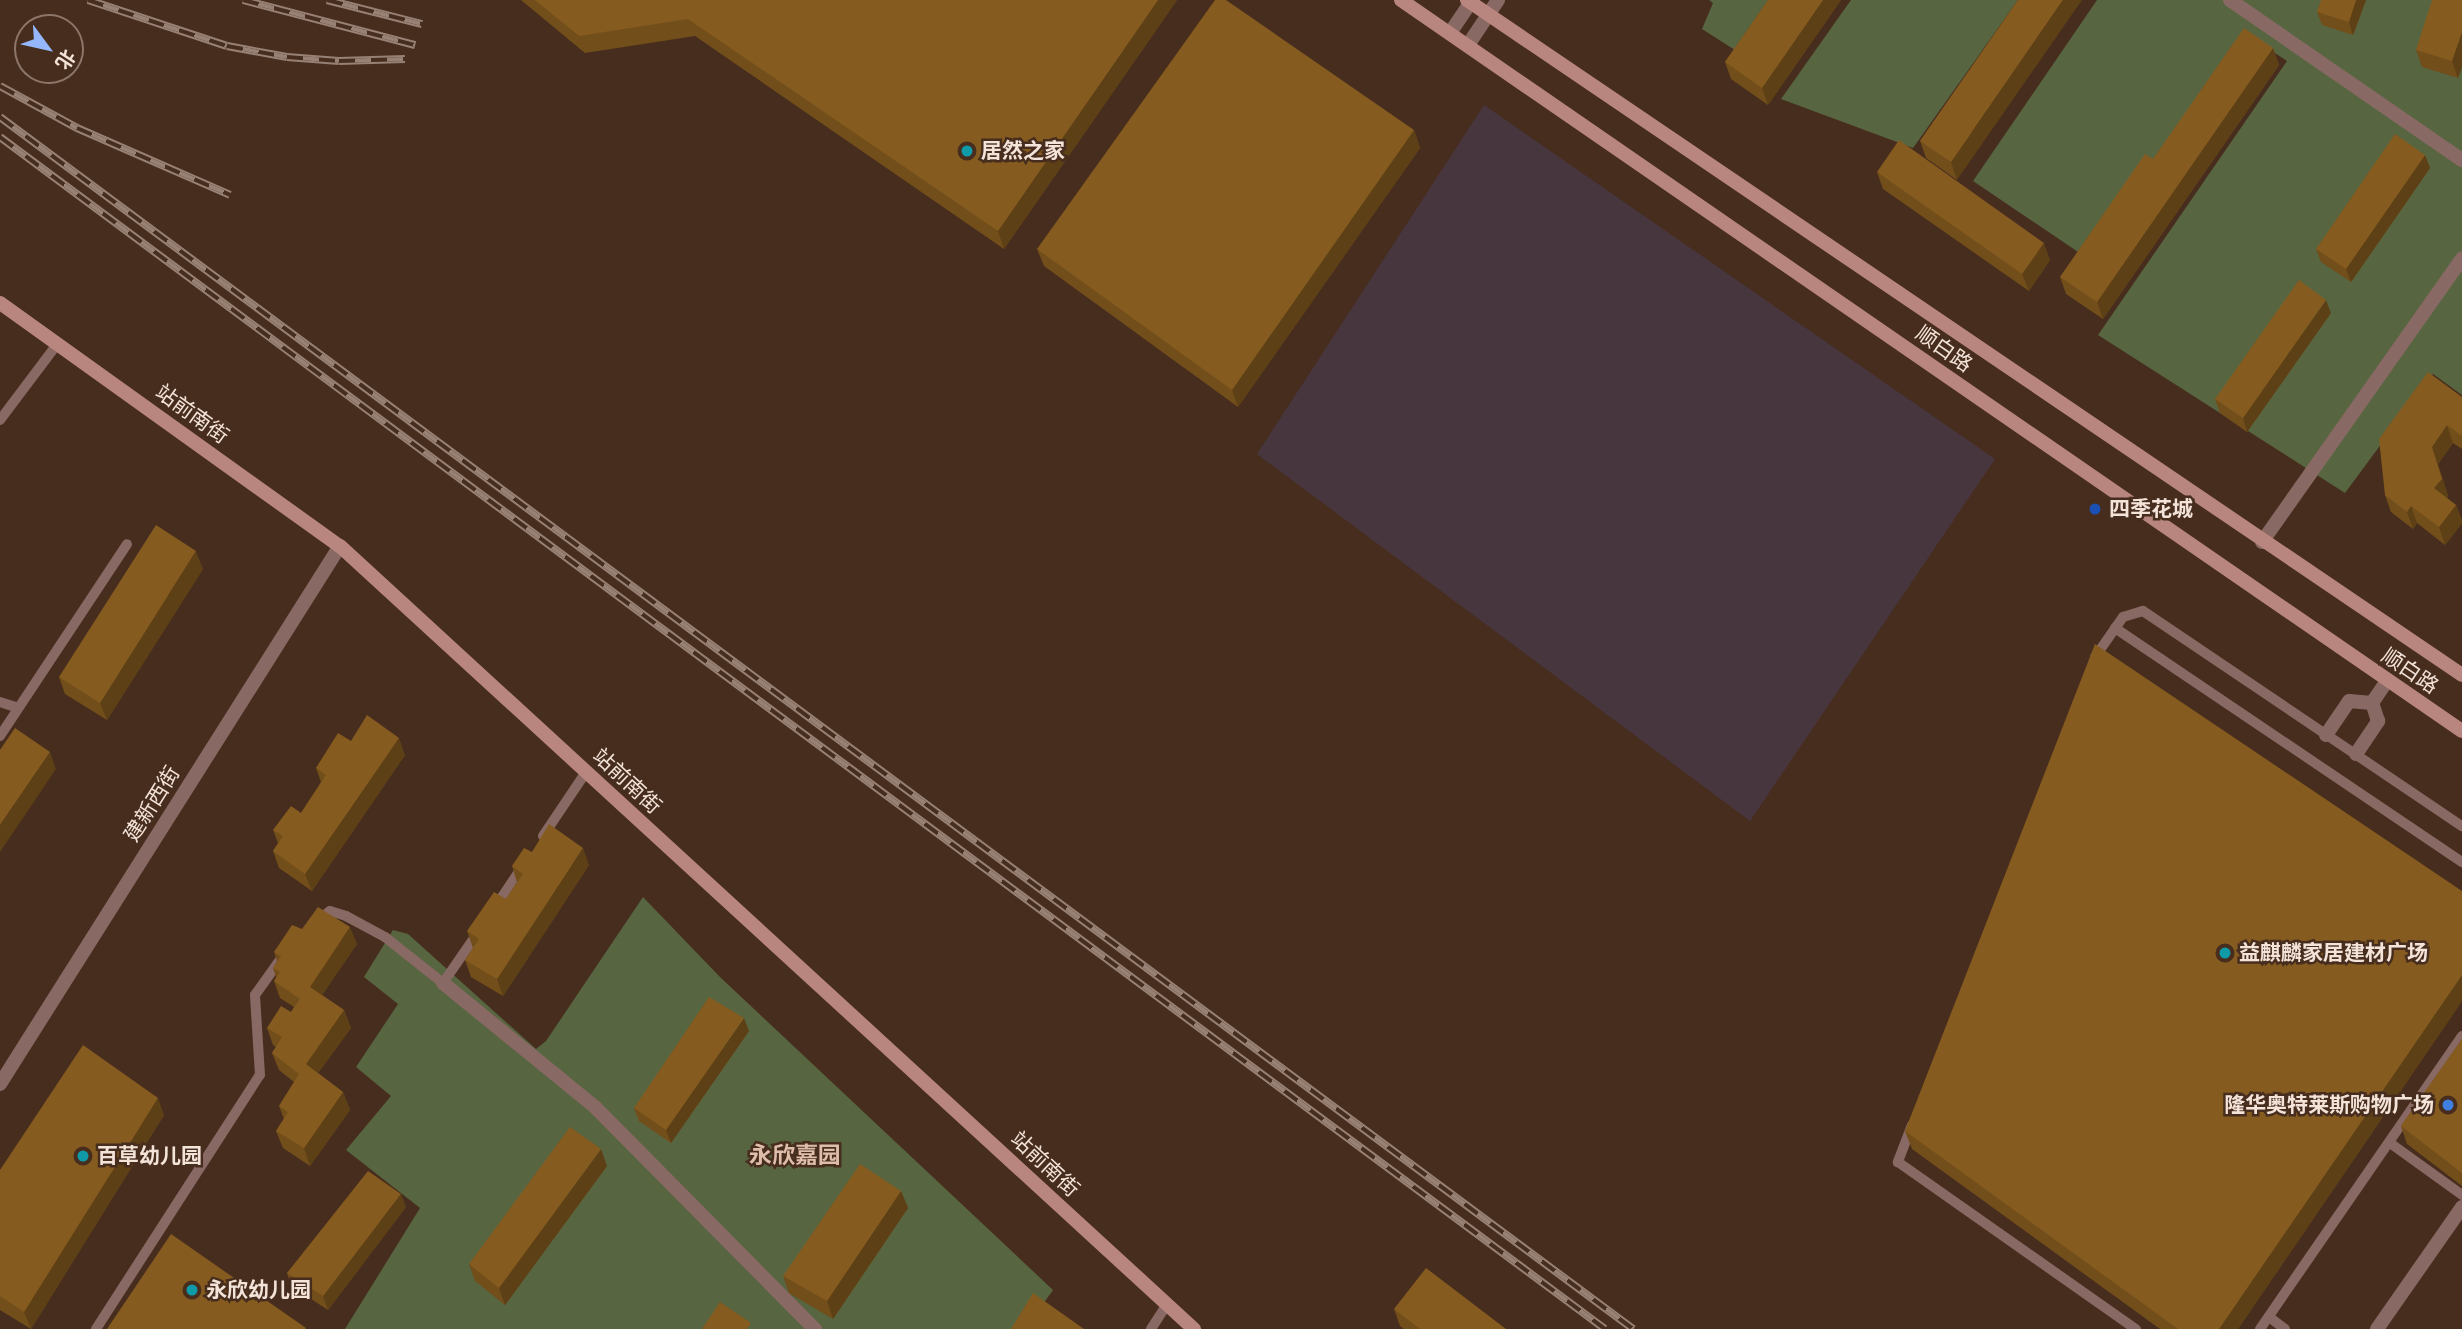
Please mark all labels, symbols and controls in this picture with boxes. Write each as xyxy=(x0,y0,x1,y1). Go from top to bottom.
north arrow xyxy=(14,14,84,84)
text: 北 xyxy=(51,45,80,74)
place label: 居然之家 xyxy=(981,138,1065,164)
marker: 居然之家 xyxy=(959,143,975,159)
street label: 顺白路 xyxy=(1911,321,1977,377)
street label: 站前南街 xyxy=(151,379,233,449)
place label: 四季花城 xyxy=(2109,496,2193,522)
marker: 四季花城 xyxy=(2087,501,2103,517)
street label: 顺白路 xyxy=(2377,643,2443,699)
street label: 站前南街 xyxy=(588,743,666,819)
street label: 建新西街 xyxy=(119,762,185,846)
place label: 益麒麟家居建材广场 xyxy=(2239,940,2428,966)
marker: 益麒麟家居建材广场 xyxy=(2217,945,2233,961)
place label: 隆华奥特莱斯购物广场 xyxy=(2224,1092,2434,1118)
marker: 隆华奥特莱斯购物广场 xyxy=(2440,1097,2456,1113)
street label: 站前南街 xyxy=(1006,1126,1084,1202)
district label: 永欣嘉园 xyxy=(749,1141,841,1169)
place label: 百草幼儿园 xyxy=(97,1143,202,1169)
marker: 百草幼儿园 xyxy=(75,1148,91,1164)
place label: 永欣幼儿园 xyxy=(206,1277,311,1303)
marker: 永欣幼儿园 xyxy=(184,1282,200,1298)

